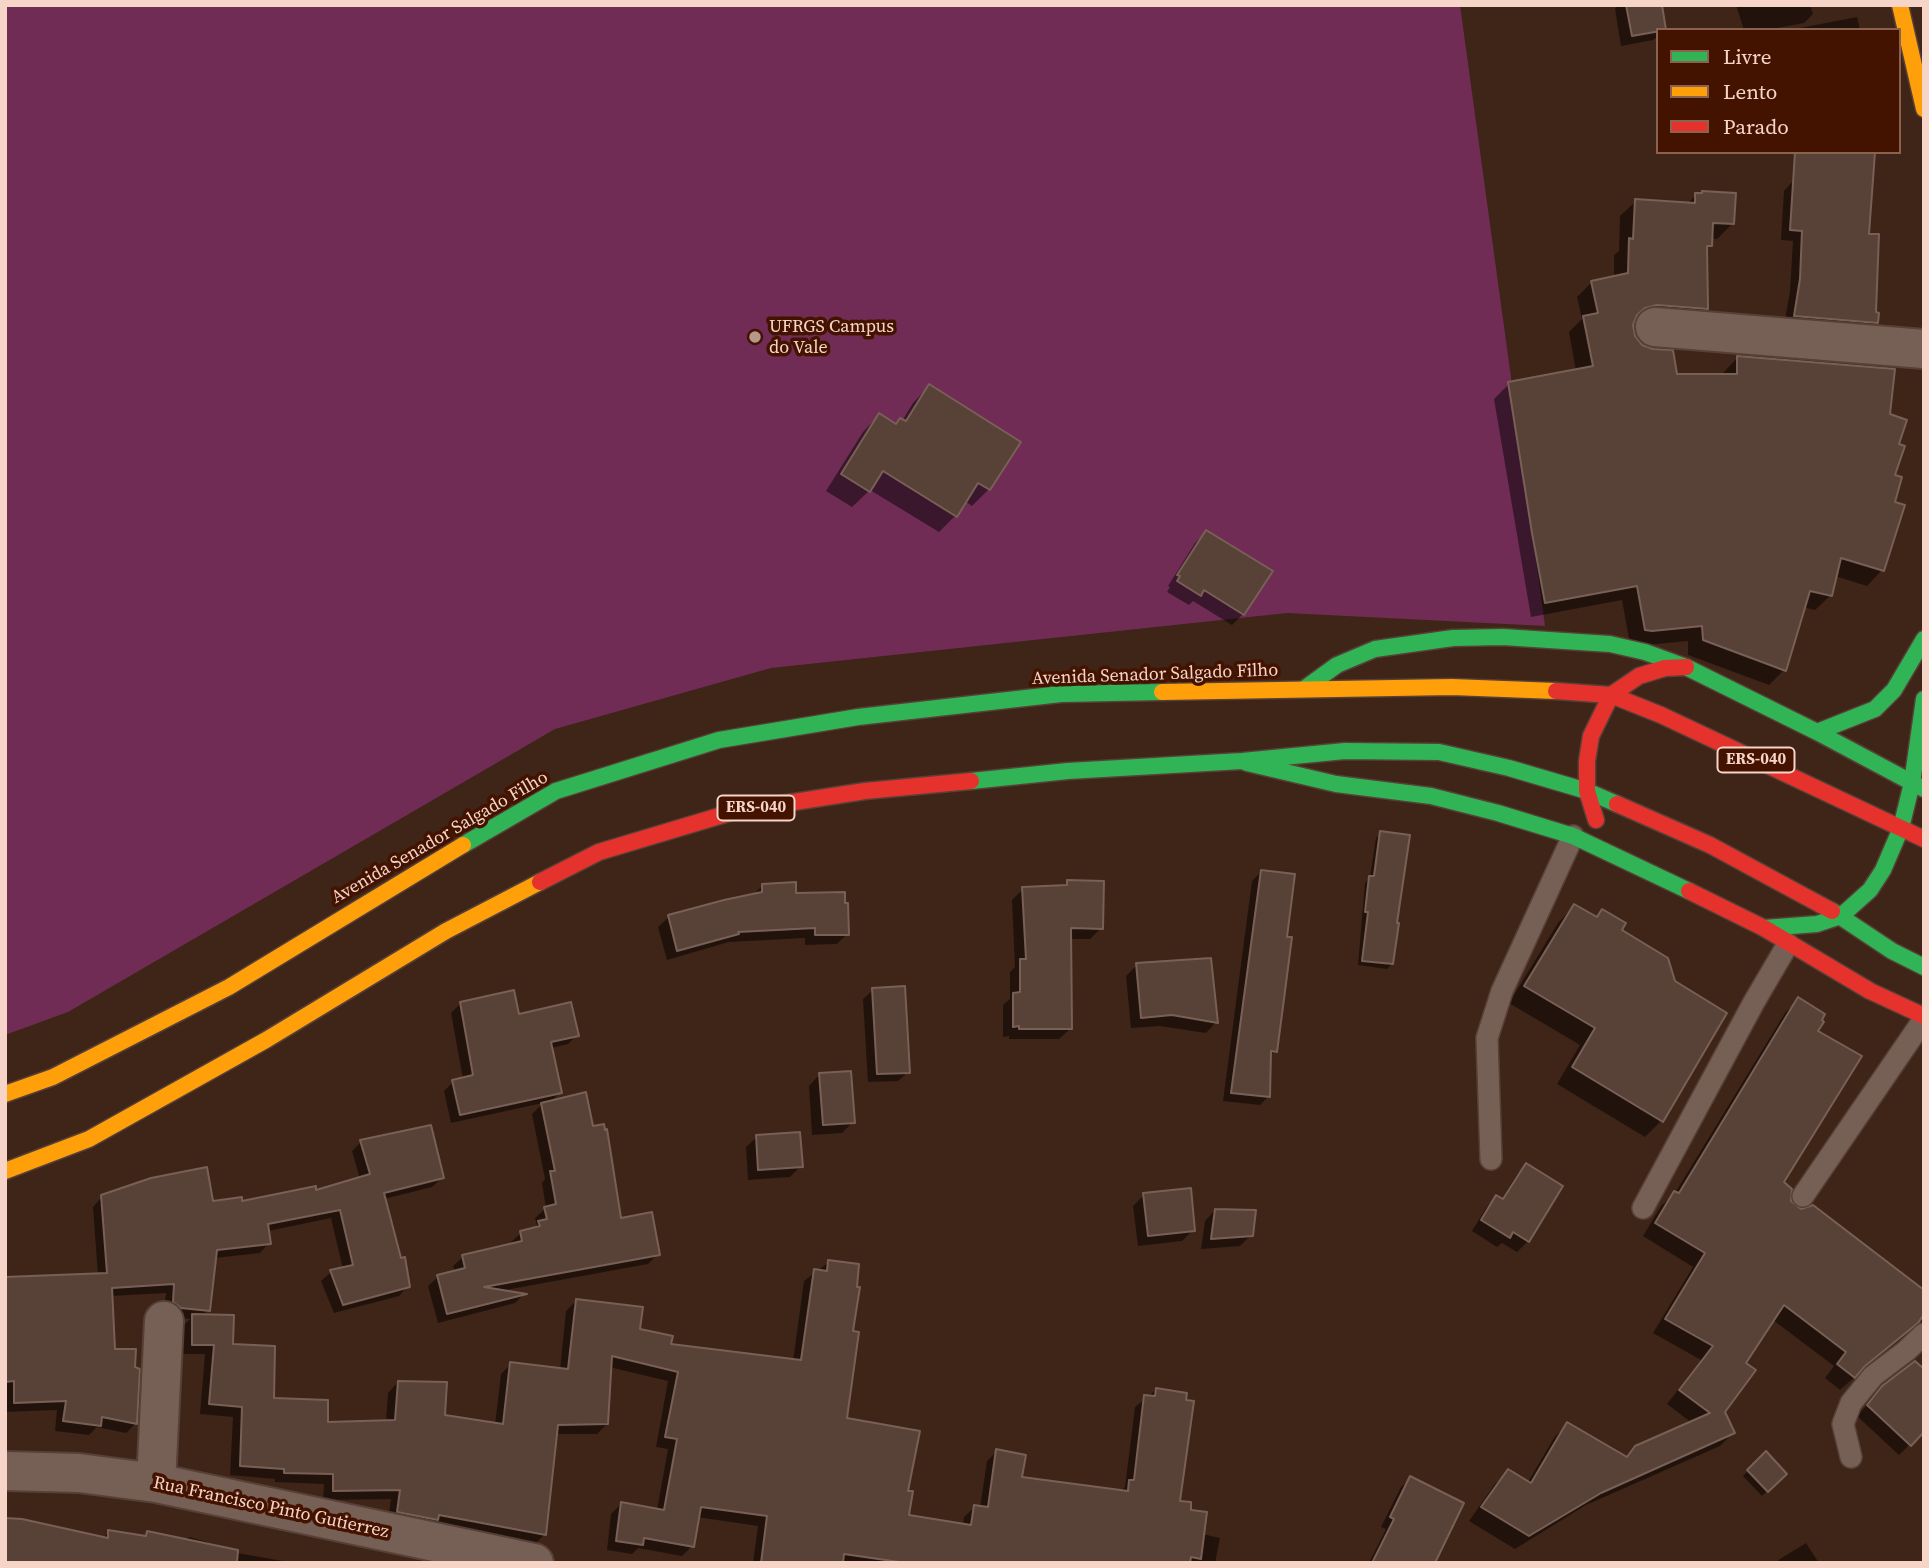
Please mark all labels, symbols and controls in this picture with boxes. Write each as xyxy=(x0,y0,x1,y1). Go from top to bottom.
legend xyxy=(1656,28,1901,154)
text: Livre xyxy=(1723,42,1771,71)
text: Lento xyxy=(1723,77,1777,106)
text: Parado xyxy=(1723,112,1789,141)
place label: UFRGS Campus do Vale xyxy=(769,316,894,358)
marker: UFRGS Campus do Vale xyxy=(747,329,763,345)
street label: Avenida Senador Salgado Filho xyxy=(1031,660,1279,690)
road number: ERS-040 xyxy=(1718,748,1795,772)
street label: Avenida Senador Salgado Filho xyxy=(328,767,552,909)
road number: ERS-040 xyxy=(718,796,794,820)
street label: Rua Francisco Pinto Gutierrez xyxy=(151,1472,391,1544)

